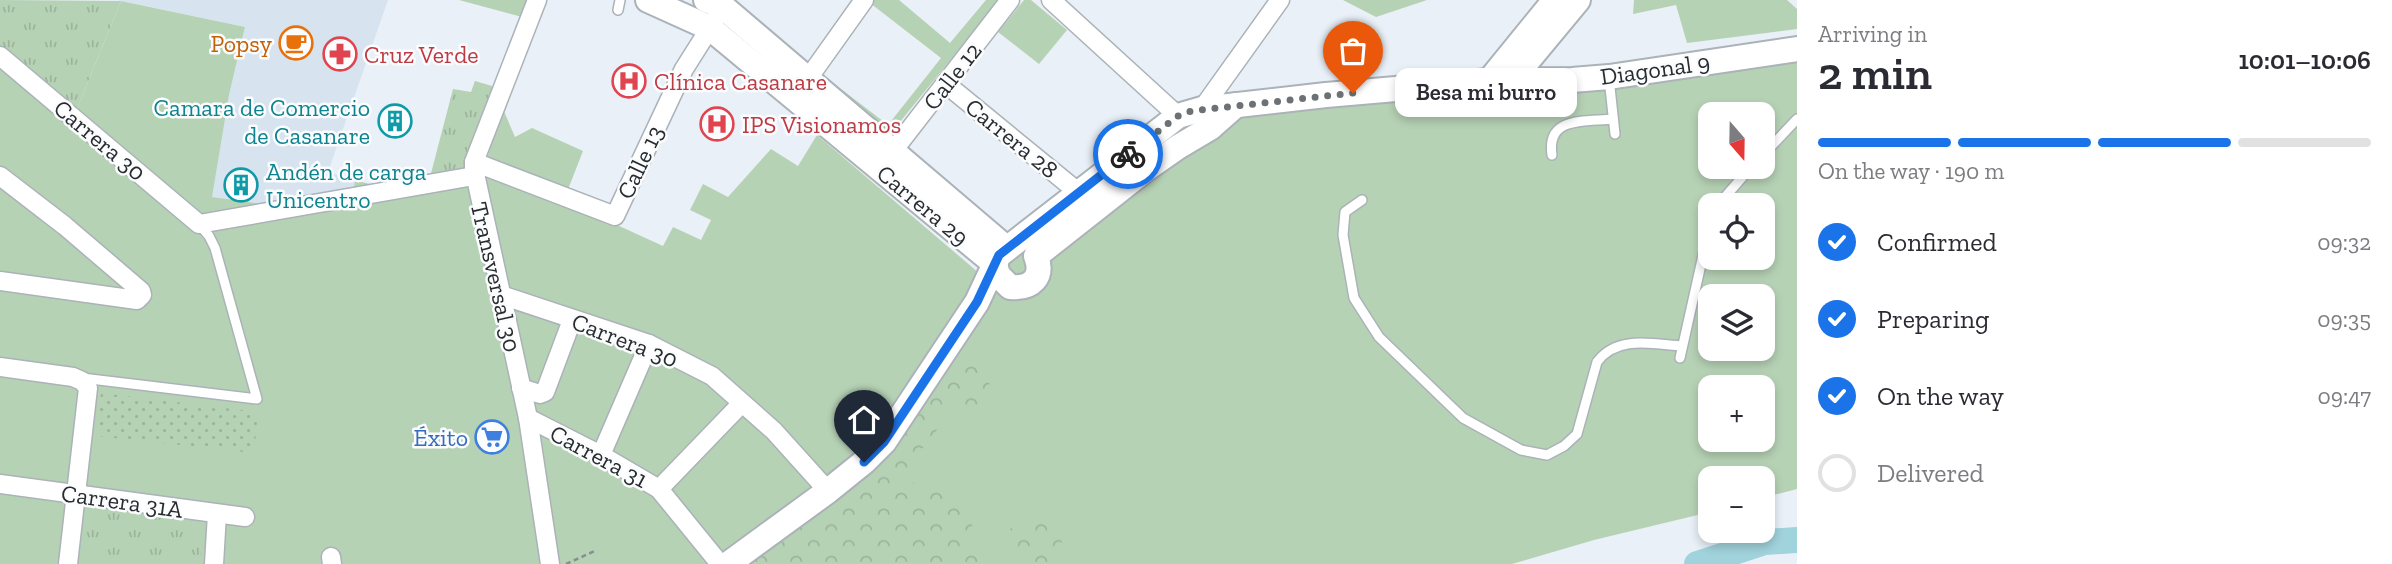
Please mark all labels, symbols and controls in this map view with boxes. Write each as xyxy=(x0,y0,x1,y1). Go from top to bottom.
text: Arriving in xyxy=(1818,20,1927,48)
pin xyxy=(1323,21,1383,93)
cafe icon: Popsy xyxy=(277,24,315,62)
place label: Popsy xyxy=(210,29,273,58)
icon: bag xyxy=(1334,32,1372,70)
pharmacy icon: Cruz Verde xyxy=(321,35,359,73)
street label: Calle 12 xyxy=(917,36,987,116)
place label: Cruz Verde xyxy=(364,40,479,69)
text: 10:01–10:06 xyxy=(2239,44,2371,76)
text: 2 min xyxy=(1818,46,1932,101)
street label: Diagonal 9 xyxy=(1598,47,1712,91)
hospital icon: Clínica Casanare xyxy=(610,62,648,100)
place label: Clínica Casanare xyxy=(654,67,827,96)
callout: Besa mi burro xyxy=(1395,68,1577,118)
text: Besa mi burro xyxy=(1416,78,1556,106)
street label: Carrera 28 xyxy=(960,92,1064,184)
street label: Carrera 30 xyxy=(48,93,152,187)
place label: Camara de Comercio de Casanare xyxy=(154,93,370,150)
building icon: Camara de Comercio de Casanare xyxy=(376,102,414,140)
north arrow xyxy=(1698,102,1774,178)
map controls xyxy=(1698,102,1775,543)
hospital icon: IPS Visionamos xyxy=(698,105,736,143)
place label: IPS Visionamos xyxy=(742,110,901,139)
courier xyxy=(1093,119,1163,189)
street label: Calle 13 xyxy=(610,121,670,203)
icon: bike xyxy=(1109,135,1147,173)
place label: Andén de carga Unicentro xyxy=(266,157,427,214)
text: On the way · 190 m xyxy=(1818,157,2004,185)
street label: Carrera 29 xyxy=(871,158,975,252)
building icon: Andén de carga Unicentro xyxy=(222,166,260,204)
button: locate xyxy=(1698,193,1775,270)
street label: Transversal 30 xyxy=(465,199,527,355)
icon: check xyxy=(1818,223,1856,261)
text: Confirmed xyxy=(1877,226,1997,258)
text: 09:32 xyxy=(2317,228,2371,256)
button: layers xyxy=(1698,284,1775,361)
icon: check xyxy=(1818,300,1856,338)
text: Preparing xyxy=(1877,303,1989,335)
text: 09:35 xyxy=(2317,305,2371,333)
street label: Carrera 30 xyxy=(568,307,682,373)
button: + xyxy=(1698,375,1775,452)
icon: check xyxy=(1818,377,1856,415)
text: On the way xyxy=(1877,380,2004,412)
text: 09:47 xyxy=(2318,382,2371,410)
pin xyxy=(834,390,894,462)
icon: home xyxy=(845,401,883,439)
supermarket icon: Éxito xyxy=(473,418,511,456)
street label: Carrera 31 xyxy=(545,418,653,494)
place label: Éxito xyxy=(414,423,468,452)
text: Delivered xyxy=(1877,457,1984,489)
button: − xyxy=(1698,466,1775,543)
street label: Carrera 31A xyxy=(59,478,185,524)

